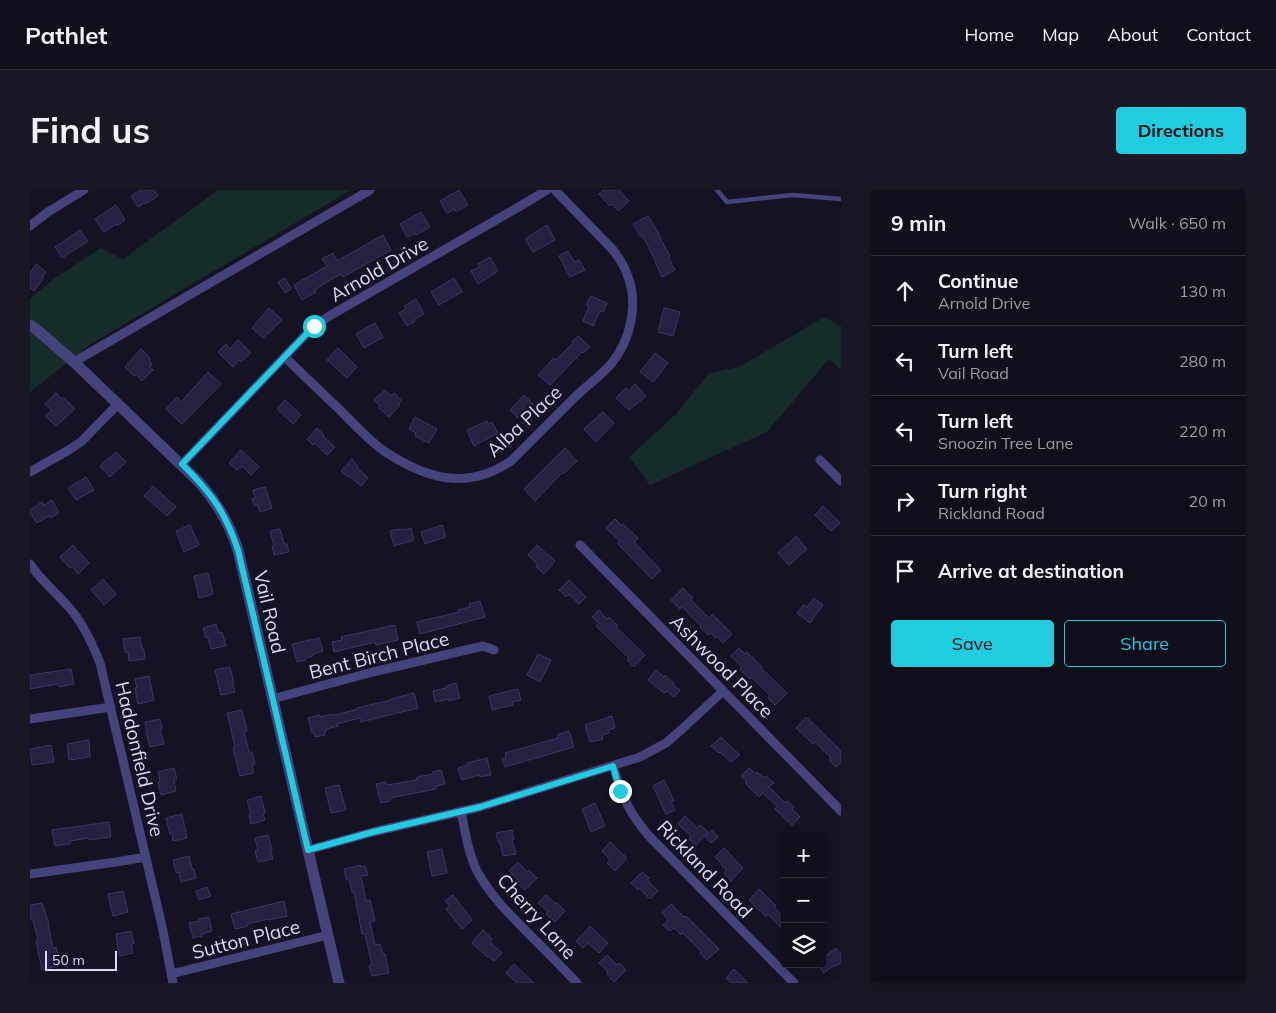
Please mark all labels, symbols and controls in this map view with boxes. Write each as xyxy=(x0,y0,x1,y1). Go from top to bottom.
text: Pathlet xyxy=(25,20,107,50)
text: Home xyxy=(964,23,1014,46)
text: Map xyxy=(1042,23,1079,46)
text: About xyxy=(1107,23,1158,46)
text: Contact xyxy=(1186,23,1251,46)
button: Directions xyxy=(1116,107,1246,154)
text: Find us xyxy=(30,108,150,152)
text: 9 min xyxy=(891,210,946,236)
text: Walk · 650 m xyxy=(1128,213,1226,233)
street label: Arnold Drive xyxy=(326,231,432,307)
text: Continue xyxy=(938,269,1018,293)
icon: ahead xyxy=(891,277,919,305)
text: 130 m xyxy=(1179,281,1226,301)
text: Arnold Drive xyxy=(938,293,1030,313)
route start xyxy=(303,315,326,338)
text: Turn left xyxy=(938,339,1013,363)
icon: left xyxy=(891,347,919,375)
text: 280 m xyxy=(1179,351,1226,371)
text: Vail Road xyxy=(938,363,1009,383)
street label: Alba Place xyxy=(481,380,567,462)
text: Turn left xyxy=(938,409,1013,433)
icon: left xyxy=(891,417,919,445)
text: 220 m xyxy=(1179,421,1226,441)
text: Snoozin Tree Lane xyxy=(938,433,1073,453)
text: Turn right xyxy=(938,479,1027,503)
icon: right xyxy=(891,487,919,515)
text: 20 m xyxy=(1189,491,1226,511)
text: Rickland Road xyxy=(938,503,1045,523)
icon: arrive xyxy=(891,557,919,585)
text: Arrive at destination xyxy=(938,559,1124,583)
street label: Vail Road xyxy=(249,568,291,656)
street label: Ashwood Place xyxy=(665,609,779,723)
button: Save xyxy=(891,620,1054,667)
button: Share xyxy=(1064,620,1226,667)
street label: Bent Birch Place xyxy=(306,626,452,684)
street label: Haddonfield Drive xyxy=(110,679,170,839)
route end xyxy=(609,780,632,803)
street label: Rickland Road xyxy=(652,815,758,923)
map controls xyxy=(781,833,826,968)
button: + xyxy=(781,833,826,878)
street label: Cherry Lane xyxy=(492,868,582,964)
button: − xyxy=(781,878,826,923)
street label: Sutton Place xyxy=(189,914,303,964)
button: layers xyxy=(781,923,826,968)
scale bar xyxy=(45,948,118,971)
text: 50 m xyxy=(52,951,85,969)

